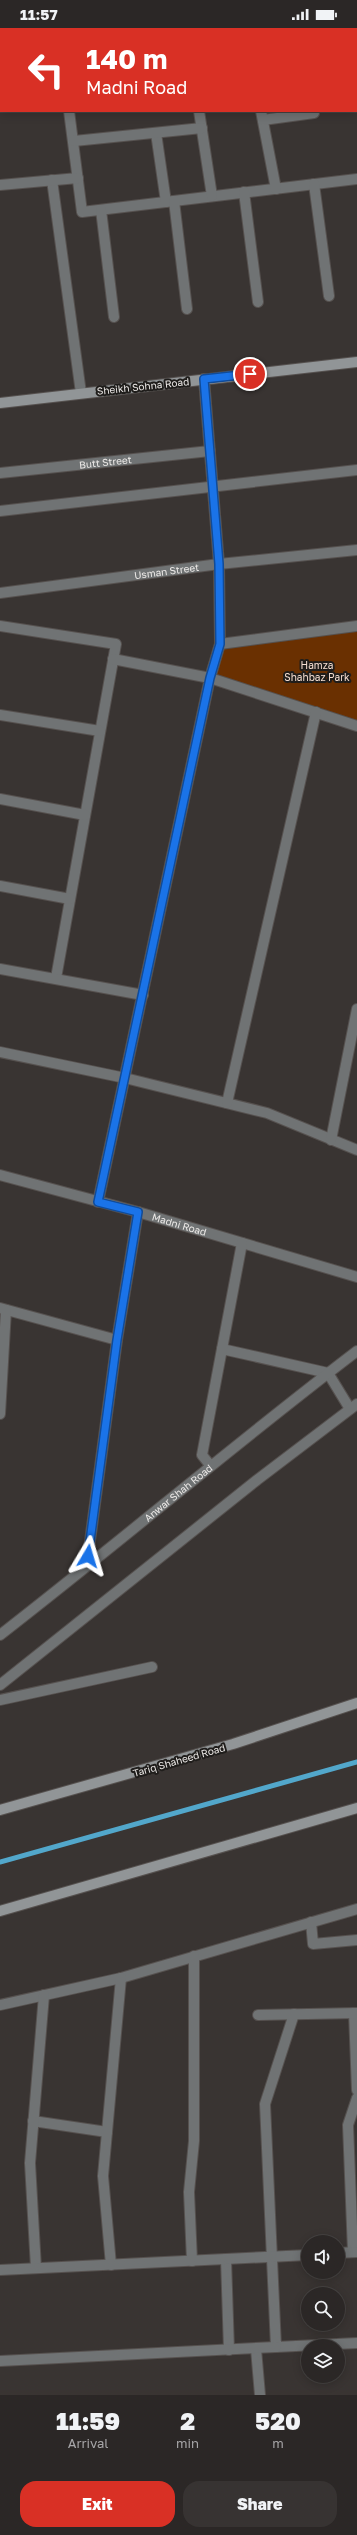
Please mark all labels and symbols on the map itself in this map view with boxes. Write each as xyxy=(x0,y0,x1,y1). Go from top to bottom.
pin xyxy=(233,357,267,391)
street label: Sheikh Sohna Road xyxy=(96,375,190,397)
street label: Butt Street xyxy=(79,453,132,471)
street label: Usman Street xyxy=(133,561,200,581)
park label: Hamza Shahbaz Park xyxy=(284,659,350,683)
street label: Madni Road xyxy=(151,1211,208,1238)
street label: Anwar Shah Road xyxy=(142,1462,215,1524)
position arrow xyxy=(67,1535,109,1577)
street label: Tariq Shaheed Road xyxy=(132,1741,226,1779)

